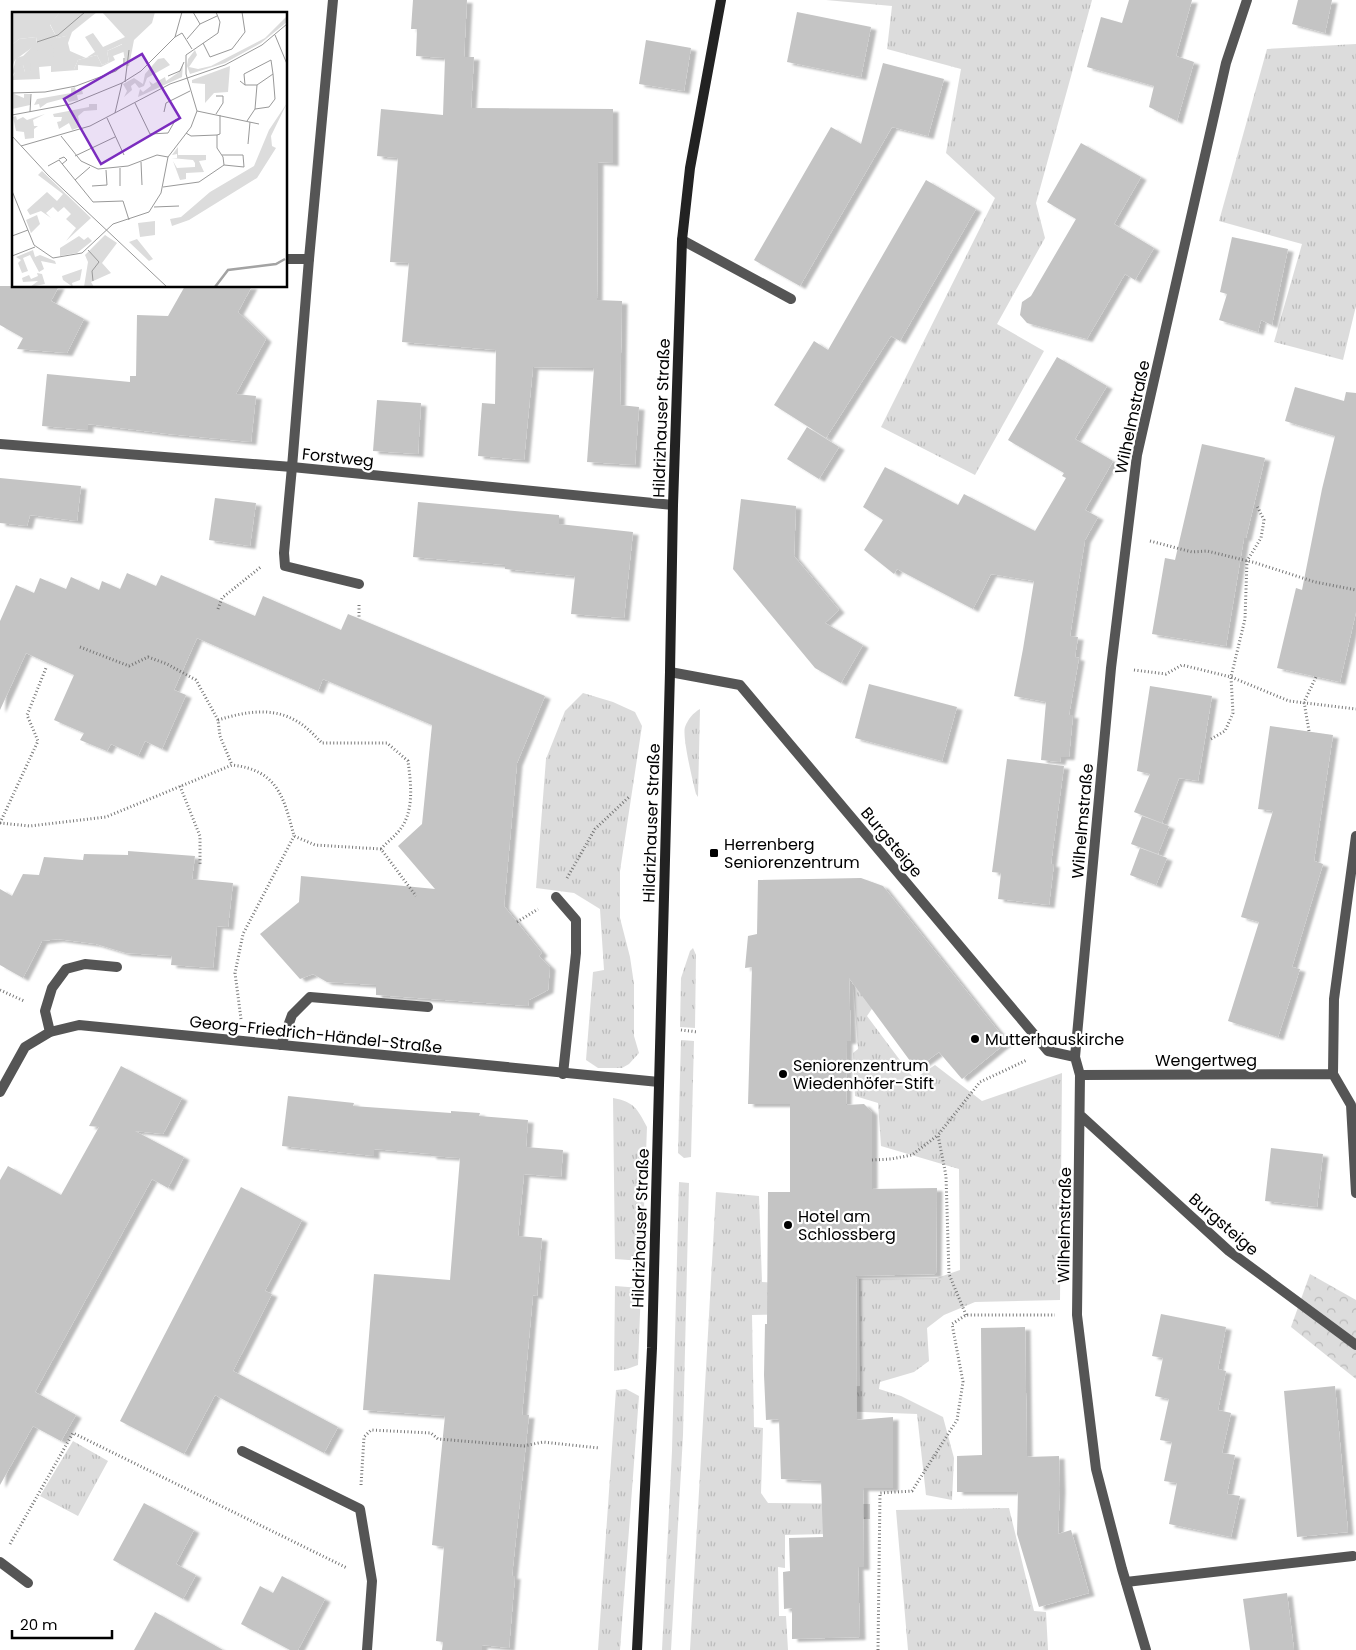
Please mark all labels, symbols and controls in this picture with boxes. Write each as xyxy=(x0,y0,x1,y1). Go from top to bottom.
inset map xyxy=(12,12,288,288)
street label: Hildrizhauser Straße xyxy=(647,338,676,498)
street label: Wilhelmstraße xyxy=(1109,358,1156,476)
street label: Forstweg xyxy=(301,442,375,473)
street label: Hildrizhauser Straße xyxy=(637,743,666,903)
street label: Wilhelmstraße xyxy=(1066,762,1099,880)
street label: Burgsteige xyxy=(855,802,928,883)
place label: Herrenberg Seniorenzentrum xyxy=(724,833,860,874)
marker: Herrenberg Seniorenzentrum xyxy=(708,847,720,859)
street label: Georg-Friedrich-Händel-Straße xyxy=(188,1010,444,1059)
place label: Mutterhauskirche xyxy=(985,1028,1124,1051)
marker: Mutterhauskirche xyxy=(969,1033,981,1045)
street label: Wengertweg xyxy=(1155,1049,1257,1072)
place label: Seniorenzentrum Wiedenhöfer-Stift xyxy=(793,1054,934,1095)
marker: Seniorenzentrum Wiedenhöfer-Stift xyxy=(777,1068,789,1080)
street label: Hildrizhauser Straße xyxy=(626,1148,655,1308)
street label: Wilhelmstraße xyxy=(1052,1167,1077,1283)
street label: Burgsteige xyxy=(1184,1188,1264,1261)
place label: Hotel am Schlossberg xyxy=(798,1205,896,1246)
marker: Hotel am Schlossberg xyxy=(782,1219,794,1231)
scale bar xyxy=(12,1608,112,1640)
text: 20 m xyxy=(20,1614,58,1635)

